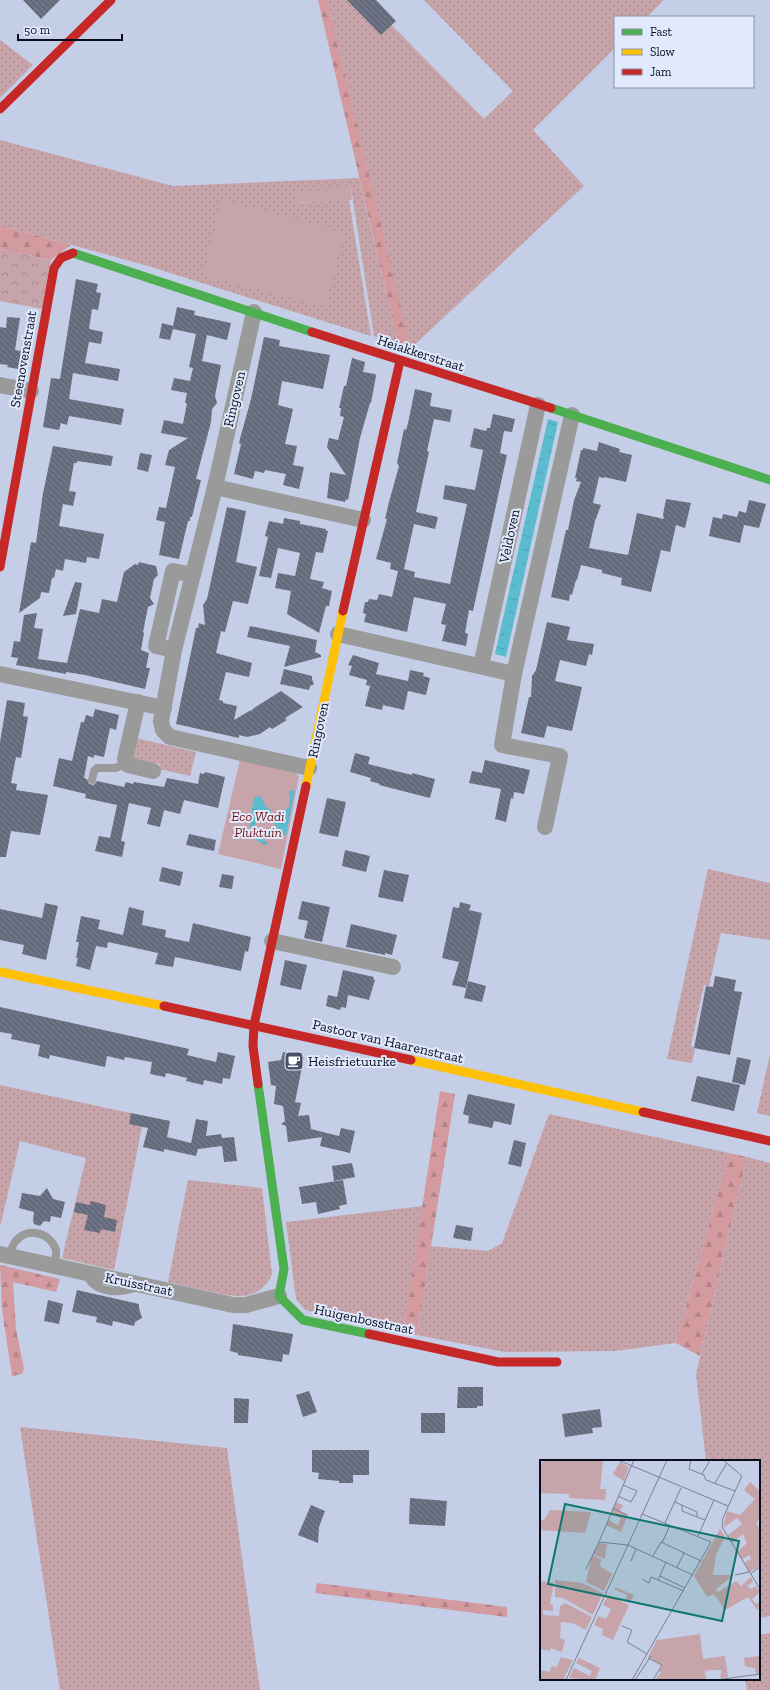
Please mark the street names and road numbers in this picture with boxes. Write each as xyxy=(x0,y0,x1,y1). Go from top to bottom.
street label: Steenovenstraat xyxy=(7,308,41,409)
street label: Heiakkerstraat xyxy=(375,331,467,376)
street label: Ringoven xyxy=(220,370,249,429)
street label: Veldoven xyxy=(495,508,523,566)
street label: Ringoven xyxy=(304,701,333,760)
street label: Pastoor van Haarenstraat xyxy=(311,1016,466,1067)
street label: Kruisstraat xyxy=(104,1269,175,1300)
street label: Huigenbosstraat xyxy=(313,1301,416,1338)

